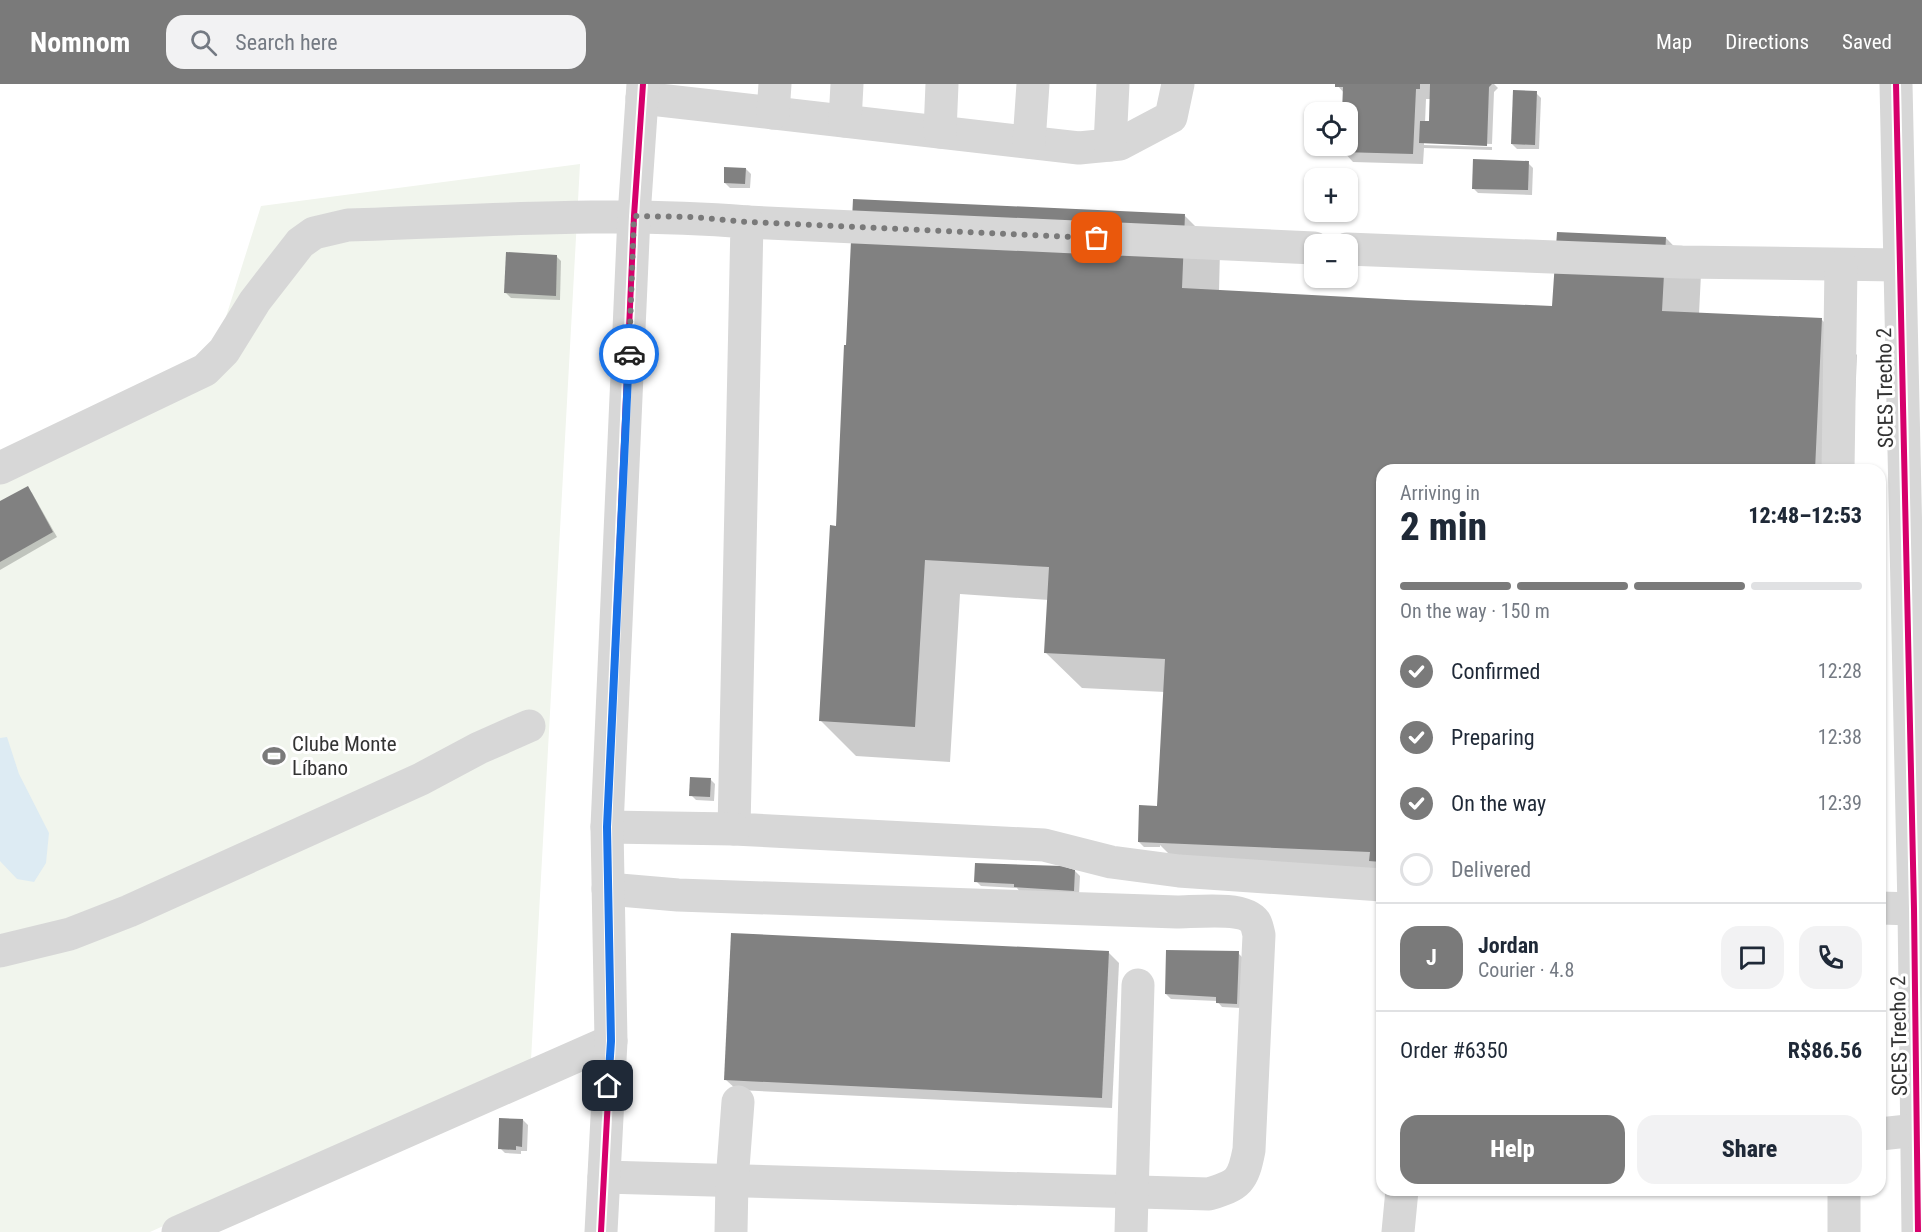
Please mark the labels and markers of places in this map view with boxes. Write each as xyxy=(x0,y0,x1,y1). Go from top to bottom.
pin xyxy=(1071,212,1122,263)
place label: Clube Monte Líbano xyxy=(292,732,397,780)
sports icon: Clube Monte Líbano xyxy=(261,743,287,769)
pin xyxy=(582,1060,633,1111)

